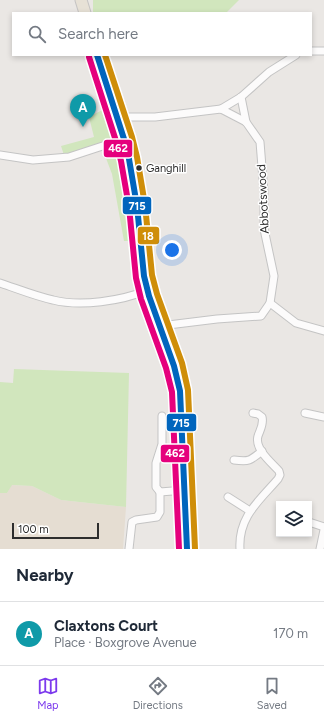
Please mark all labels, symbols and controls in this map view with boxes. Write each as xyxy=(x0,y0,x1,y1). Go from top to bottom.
search box xyxy=(12,12,312,56)
icon: search xyxy=(26,23,48,45)
text: Search here xyxy=(58,25,138,43)
pin: A xyxy=(70,94,96,127)
line badge: 462 xyxy=(103,139,133,158)
text: 462 xyxy=(108,142,128,155)
place label: Ganghill xyxy=(146,162,186,175)
marker: Ganghill xyxy=(134,163,144,173)
street label: Abbotswood xyxy=(254,164,272,234)
line badge: 715 xyxy=(122,196,152,215)
text: 715 xyxy=(128,200,146,213)
line badge: 18 xyxy=(137,226,160,245)
text: 18 xyxy=(142,230,154,243)
your location xyxy=(162,240,182,260)
line badge: 715 xyxy=(166,413,197,432)
text: 715 xyxy=(172,417,190,430)
line badge: 462 xyxy=(160,444,190,463)
text: 462 xyxy=(165,447,185,460)
map controls xyxy=(276,501,312,537)
button: layers xyxy=(276,501,312,537)
scale bar xyxy=(12,521,99,540)
text: 100 m xyxy=(18,523,49,536)
text: Nearby xyxy=(16,565,74,585)
text: Claxtons Court xyxy=(54,617,158,635)
text: A xyxy=(24,626,34,641)
text: 170 m xyxy=(273,626,308,641)
text: Place · Boxgrove Avenue xyxy=(54,635,197,650)
tab: Map xyxy=(37,675,59,712)
tab: Directions xyxy=(133,675,183,712)
tab: Saved xyxy=(257,675,287,712)

